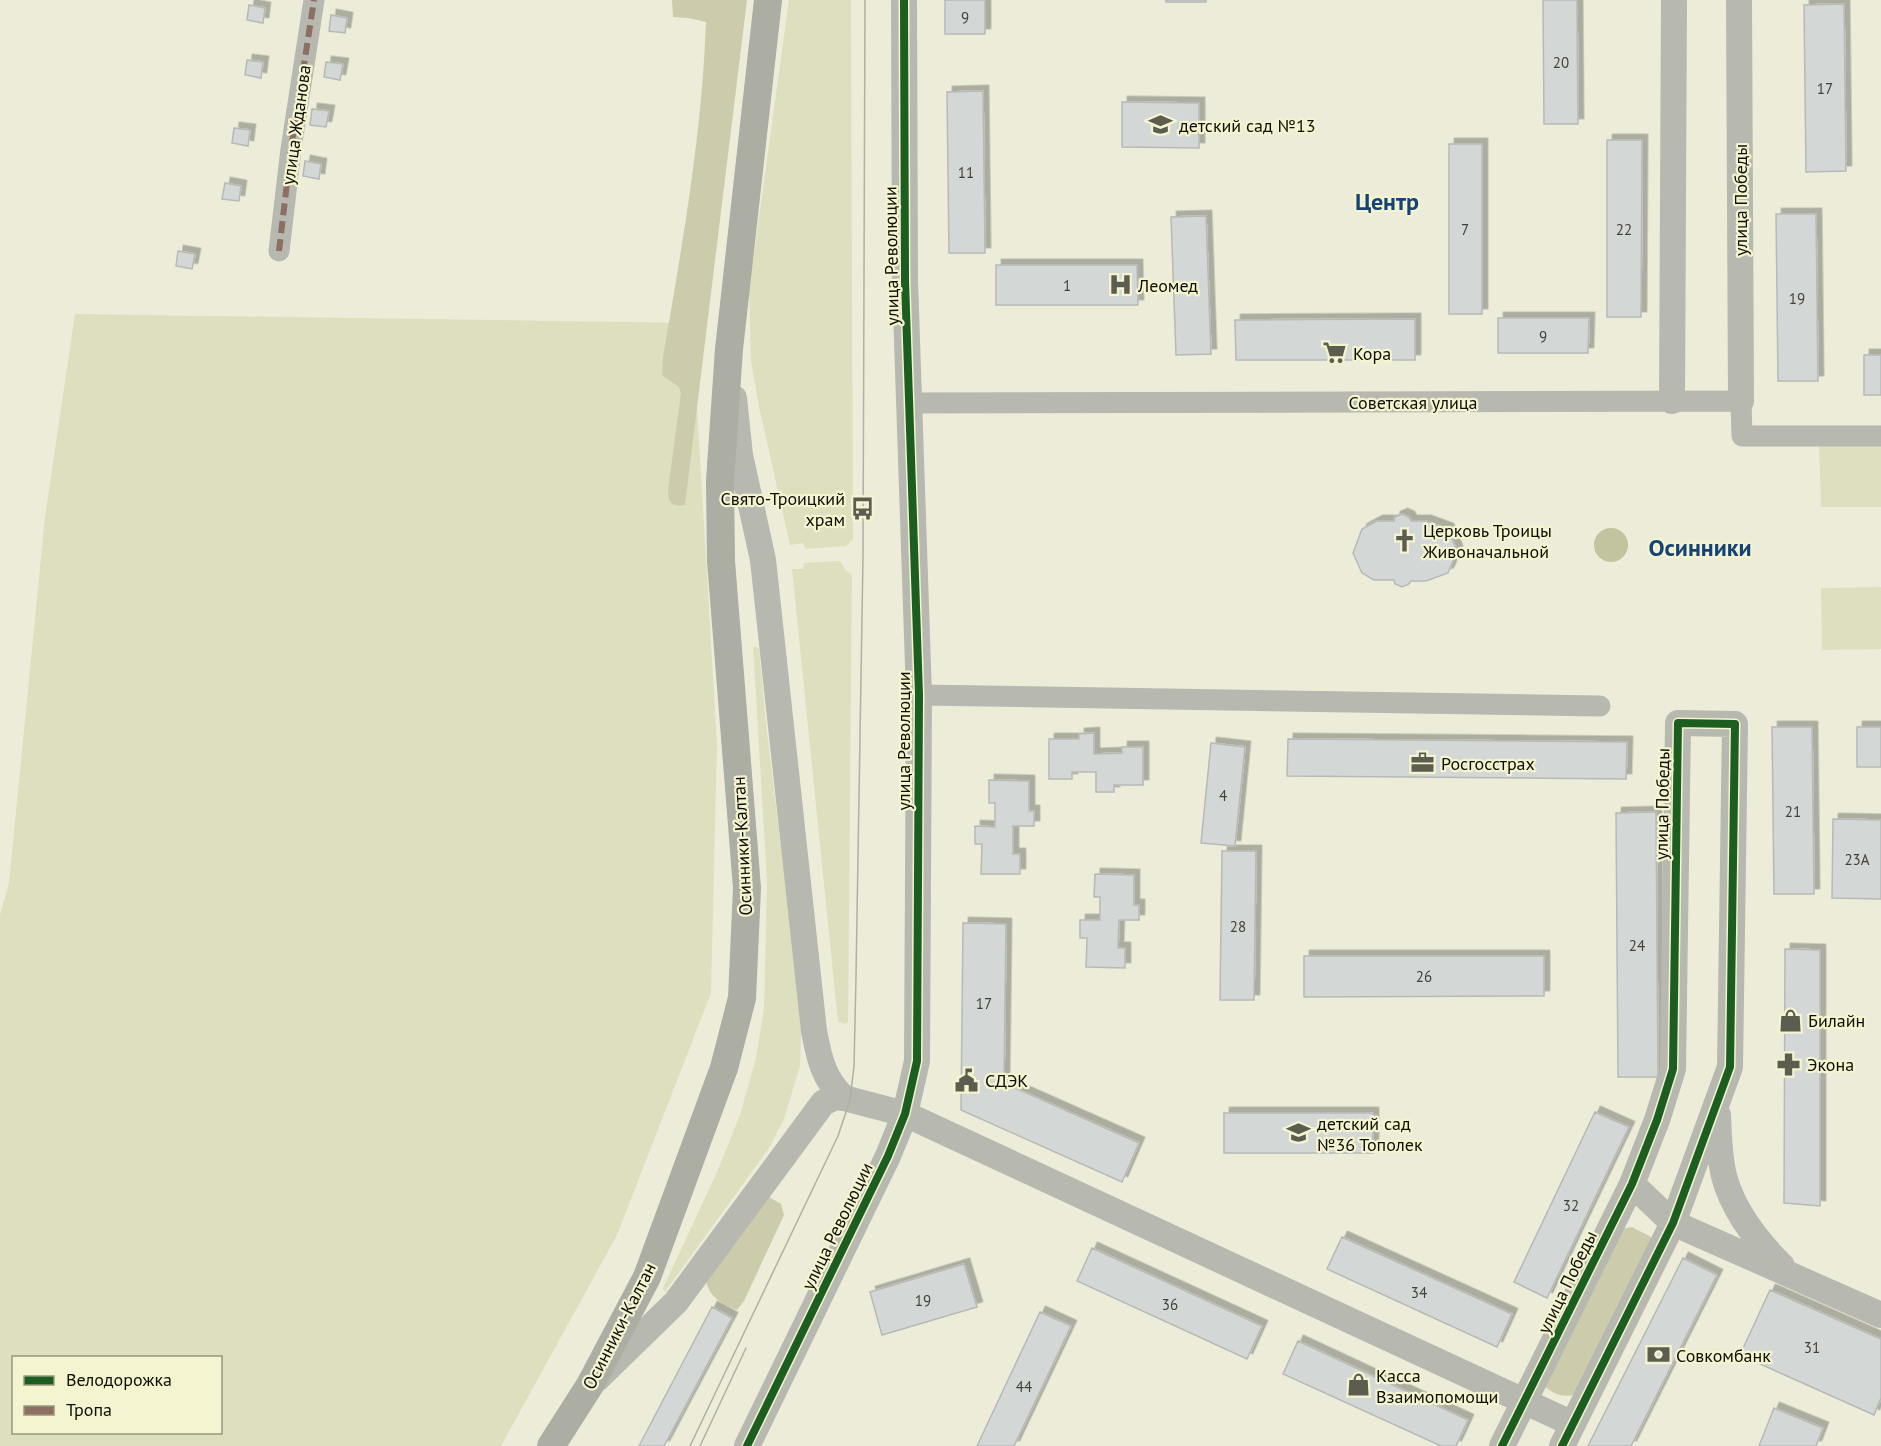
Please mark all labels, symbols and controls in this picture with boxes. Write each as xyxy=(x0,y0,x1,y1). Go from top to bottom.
house number: 9 xyxy=(961,8,969,27)
house number: 20 xyxy=(1553,53,1569,72)
street label: улица Жданова xyxy=(276,63,316,187)
house number: 17 xyxy=(1817,79,1833,98)
school or university icon: детский сад №13 xyxy=(1148,112,1174,138)
place label: детский сад №13 xyxy=(1179,114,1316,137)
street label: улица Победы xyxy=(1729,144,1752,256)
house number: 11 xyxy=(958,163,974,182)
street label: улица Революции xyxy=(878,186,904,326)
district label: Центр xyxy=(1355,186,1419,217)
house number: 7 xyxy=(1461,220,1469,239)
house number: 22 xyxy=(1616,220,1632,239)
hospital icon: Леомед xyxy=(1107,272,1133,298)
place label: Леомед xyxy=(1137,274,1198,297)
house number: 1 xyxy=(1063,276,1071,295)
house number: 19 xyxy=(1789,289,1805,308)
house number: 9 xyxy=(1539,327,1547,346)
supermarket icon: Кора xyxy=(1322,340,1348,366)
place label: Кора xyxy=(1353,342,1391,365)
street label: Советская улица xyxy=(1348,391,1478,414)
place label: Свято-Троицкий храм xyxy=(721,487,845,531)
bus stop icon: Свято-Троицкий храм xyxy=(850,495,876,521)
place label: Церковь Троицы Живоначальной xyxy=(1422,519,1552,563)
church icon: Церковь Троицы Живоначальной xyxy=(1392,527,1418,553)
district label: Осинники xyxy=(1648,532,1752,563)
street label: улица Революции xyxy=(892,671,915,811)
street label: улица Победы xyxy=(1650,748,1674,860)
office icon: Росгосстрах xyxy=(1410,750,1436,776)
place label: Росгосстрах xyxy=(1441,752,1535,775)
street label: Осинники-Калтан xyxy=(727,776,757,916)
house number: 4 xyxy=(1219,786,1227,805)
house number: 21 xyxy=(1785,802,1801,821)
house number: 23А xyxy=(1844,850,1870,869)
house number: 28 xyxy=(1230,917,1246,936)
house number: 24 xyxy=(1629,936,1645,955)
house number: 26 xyxy=(1416,967,1432,986)
house number: 17 xyxy=(976,994,992,1013)
shop icon: Билайн xyxy=(1777,1007,1803,1033)
place label: Билайн xyxy=(1808,1009,1865,1032)
pharmacy icon: Экона xyxy=(1776,1051,1802,1077)
place label: Экона xyxy=(1807,1053,1854,1076)
public building icon: СДЭК xyxy=(954,1067,980,1093)
place label: СДЭК xyxy=(985,1069,1028,1092)
place label: детский сад №36 Тополек xyxy=(1317,1112,1423,1156)
school or university icon: детский сад №36 Тополек xyxy=(1286,1120,1312,1146)
street label: улица Революции xyxy=(796,1158,878,1294)
house number: 32 xyxy=(1563,1196,1579,1215)
street label: улица Победы xyxy=(1532,1227,1602,1337)
street label: Осинники-Калтан xyxy=(577,1259,661,1393)
house number: 34 xyxy=(1411,1283,1427,1302)
house number: 19 xyxy=(915,1291,931,1310)
house number: 36 xyxy=(1162,1295,1178,1314)
house number: 31 xyxy=(1804,1338,1820,1357)
bank icon: Совкомбанк xyxy=(1645,1342,1671,1368)
place label: Совкомбанк xyxy=(1676,1344,1771,1367)
legend xyxy=(12,1356,222,1434)
place label: Касса Взаимопомощи xyxy=(1376,1364,1498,1408)
text: Велодорожка xyxy=(66,1368,172,1391)
shop icon: Касса Взаимопомощи xyxy=(1345,1372,1371,1398)
house number: 44 xyxy=(1016,1377,1032,1396)
text: Тропа xyxy=(66,1398,112,1421)

